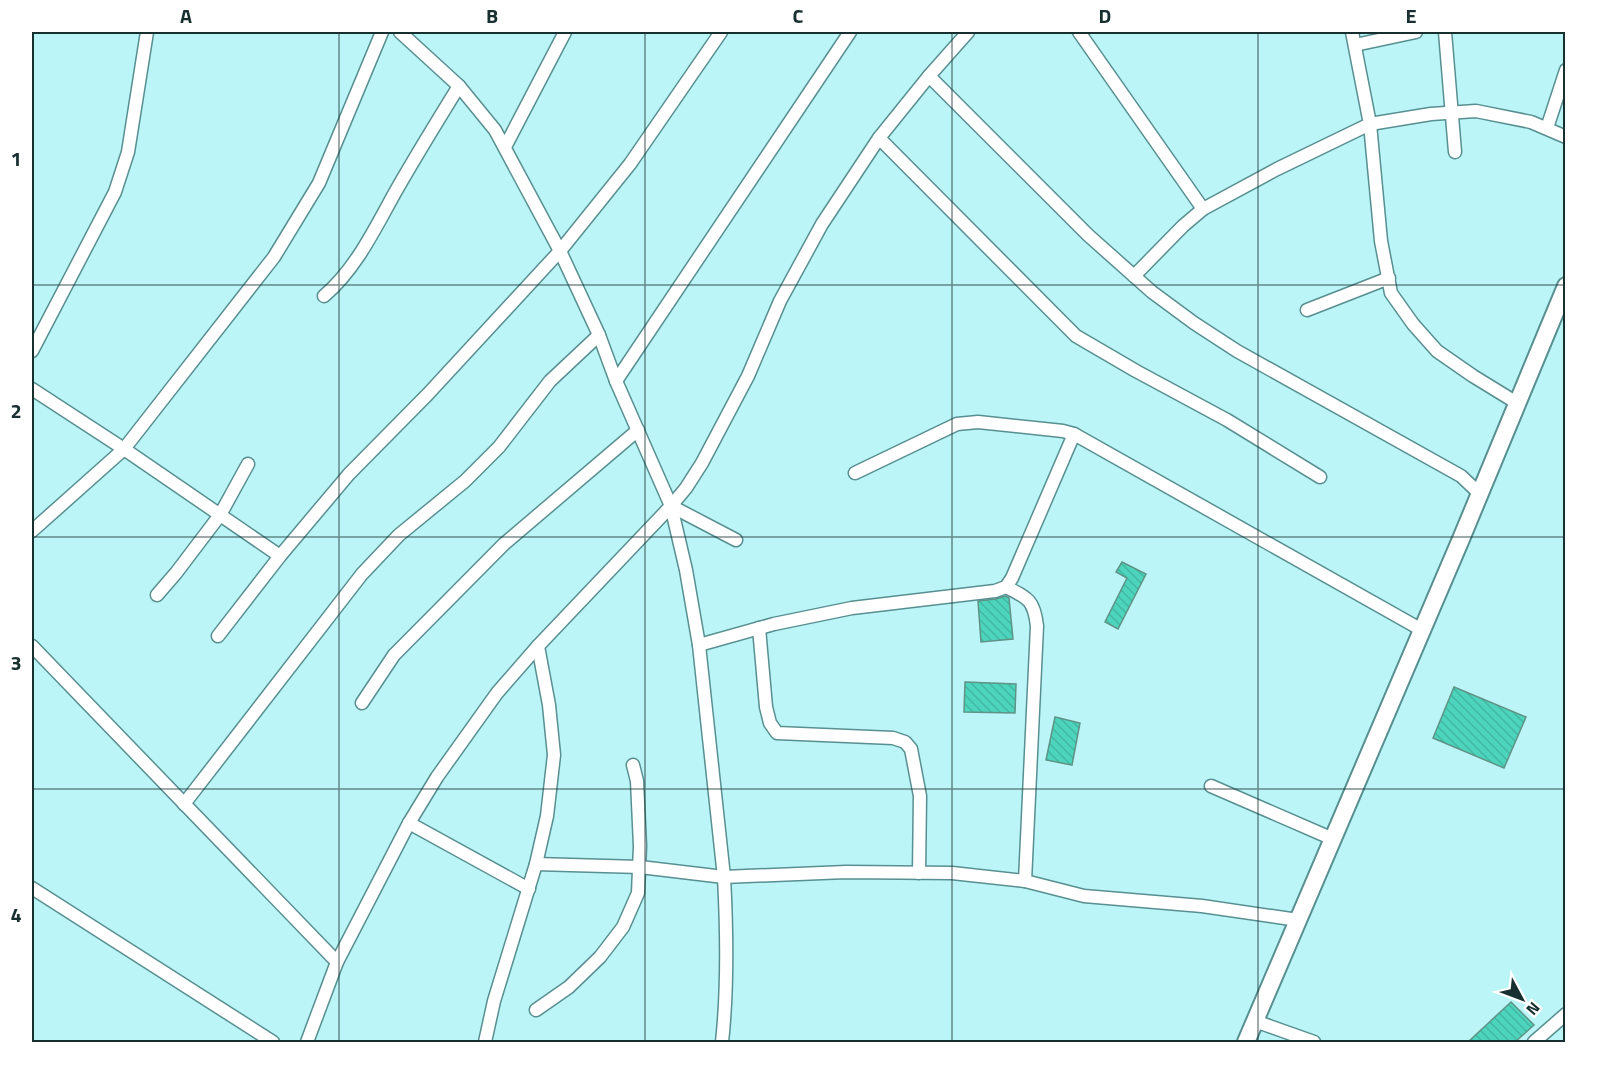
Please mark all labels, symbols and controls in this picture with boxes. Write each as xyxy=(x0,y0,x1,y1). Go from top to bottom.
text: A xyxy=(180,0,192,31)
text: B xyxy=(486,0,498,31)
text: C xyxy=(793,0,804,31)
text: D xyxy=(1099,0,1111,31)
text: E xyxy=(1405,0,1417,31)
text: 1 xyxy=(10,143,22,174)
text: 2 xyxy=(10,395,22,426)
text: 3 xyxy=(10,647,22,678)
text: 4 xyxy=(10,899,22,930)
north arrow xyxy=(1492,969,1552,1029)
text: N xyxy=(1521,997,1546,1021)

